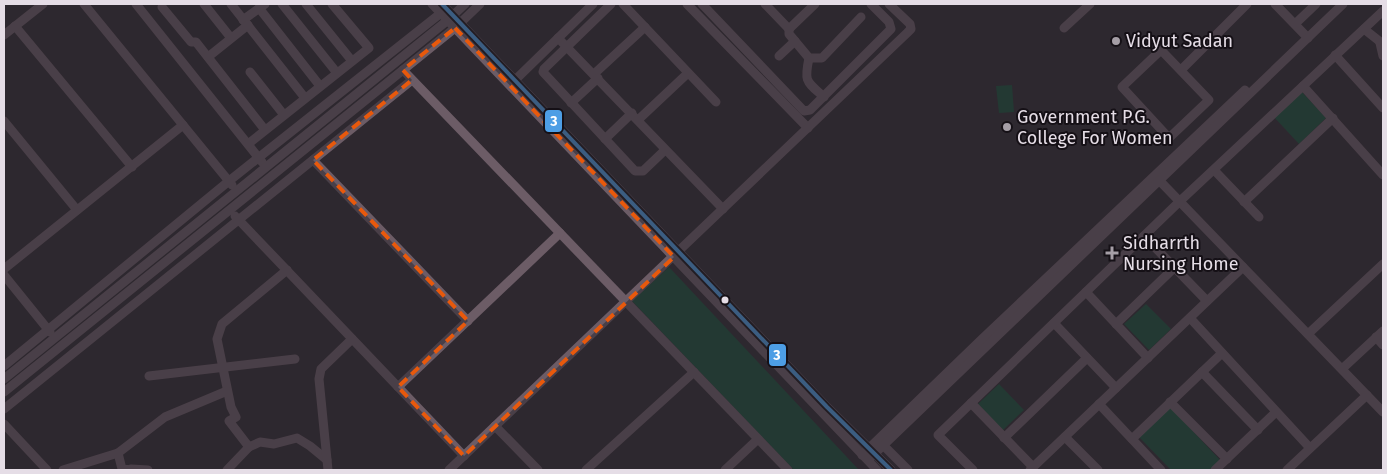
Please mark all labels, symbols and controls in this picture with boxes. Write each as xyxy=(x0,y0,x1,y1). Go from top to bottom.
place label: Vidyut Sadan xyxy=(1126,30,1233,52)
marker: Vidyut Sadan xyxy=(1110,35,1122,47)
place label: Government P.G. College For Women xyxy=(1017,106,1173,149)
line badge: 3 xyxy=(544,109,563,133)
text: 3 xyxy=(549,113,558,130)
marker: Government P.G. College For Women xyxy=(1001,121,1013,133)
place label: Sidharrth Nursing Home xyxy=(1123,232,1239,275)
marker: Sidharrth Nursing Home xyxy=(1105,246,1119,260)
unlabelled marker xyxy=(720,295,730,305)
line badge: 3 xyxy=(768,343,787,367)
text: 3 xyxy=(772,347,781,364)

